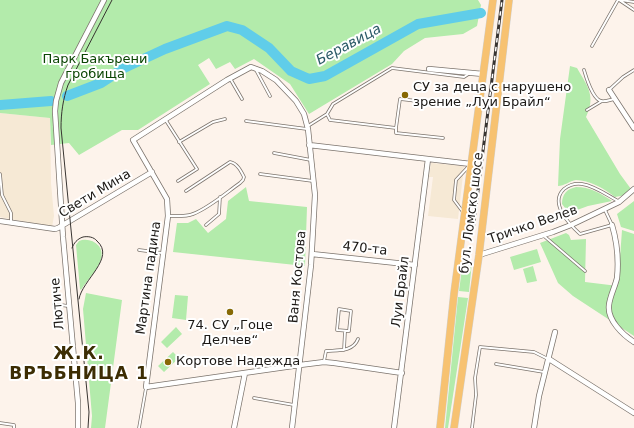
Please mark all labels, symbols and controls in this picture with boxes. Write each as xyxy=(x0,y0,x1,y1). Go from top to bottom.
water label: Беравица xyxy=(314,21,384,69)
park label: Парк Бакърени гробища xyxy=(42,52,148,83)
place label: СУ за деца с нарушено зрение „Луи Брайл“ xyxy=(413,80,571,111)
marker: СУ за деца с нарушено зрение „Луи Брайл“ xyxy=(400,90,410,100)
street label: бул. Ломско шосе xyxy=(457,152,487,274)
street label: Свети Мина xyxy=(56,166,134,222)
street label: Тричко Велев xyxy=(486,202,580,248)
street label: Мартина падина xyxy=(133,220,165,336)
street label: Ваня Костова xyxy=(286,230,310,324)
street label: 470-та xyxy=(342,239,388,259)
street label: Луи Брайл xyxy=(389,255,413,329)
street label: Лютиче xyxy=(48,277,68,331)
marker: 74. СУ „Гоце Делчев“ xyxy=(225,307,235,317)
place label: 74. СУ „Гоце Делчев“ xyxy=(187,318,273,349)
district label: Ж.К. ВРЪБНИЦА 1 xyxy=(9,345,149,385)
place label: Кортове Надежда xyxy=(176,354,300,370)
marker: Кортове Надежда xyxy=(163,357,173,367)

